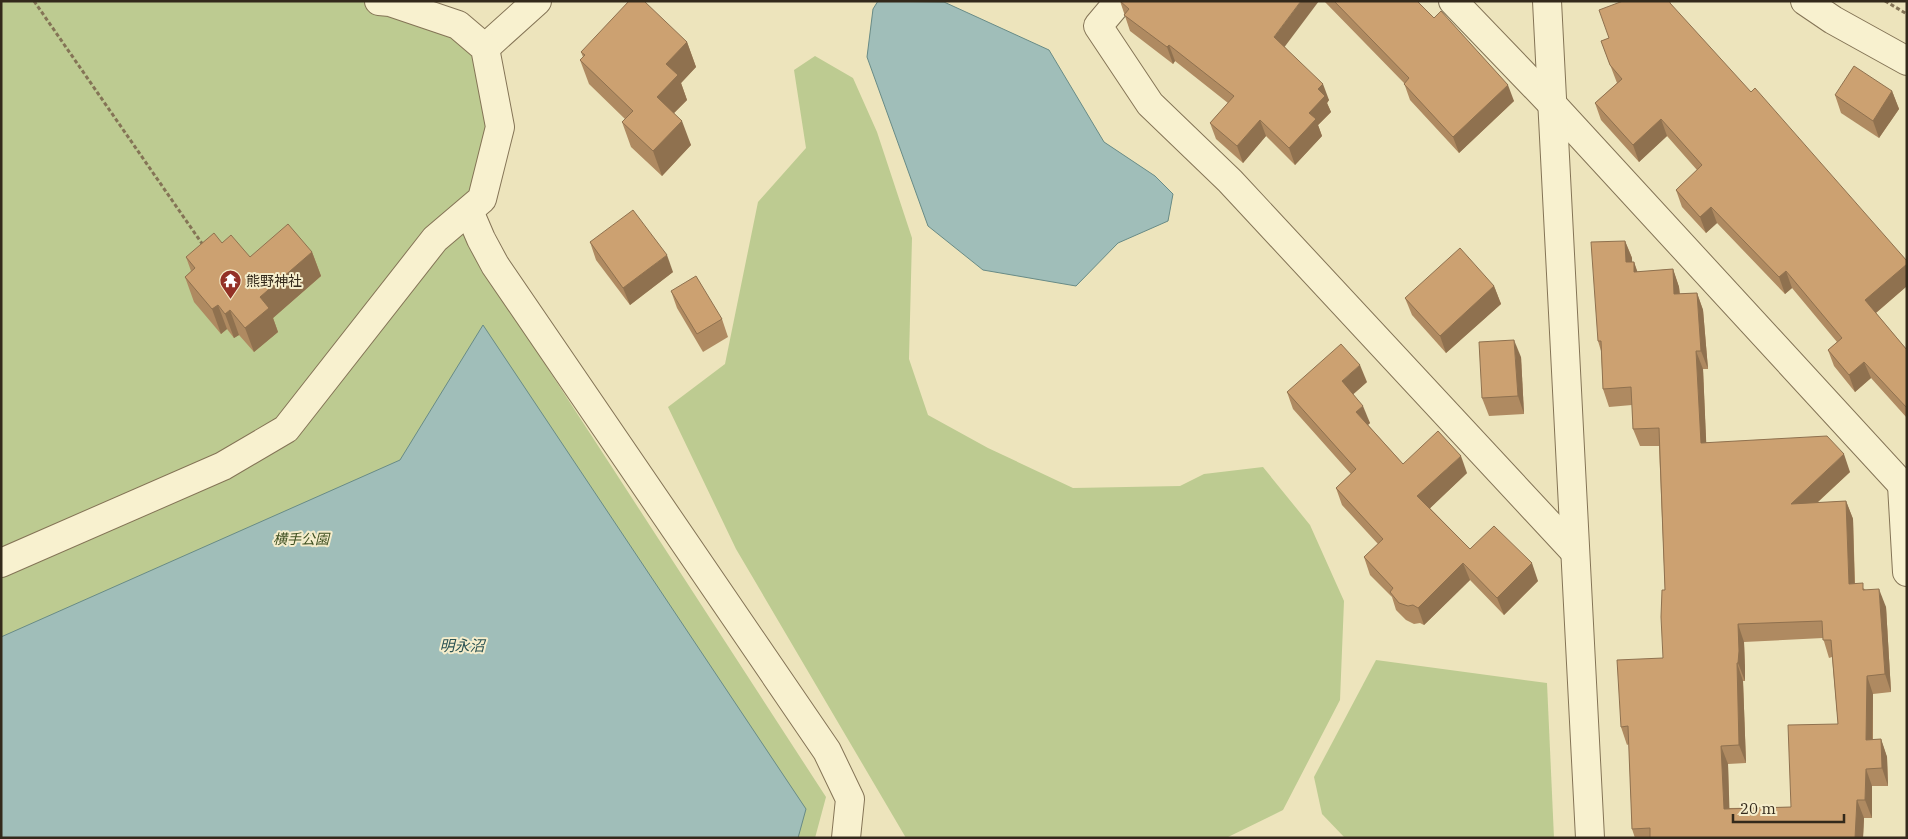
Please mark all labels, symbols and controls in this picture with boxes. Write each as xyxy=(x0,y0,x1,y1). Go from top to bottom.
temple icon: 熊野神社 xyxy=(218,269,242,300)
place label: 熊野神社 xyxy=(246,272,302,290)
park label: 横手公園 xyxy=(273,530,331,548)
water label: 明永沼 xyxy=(439,636,486,655)
scale bar xyxy=(1733,792,1844,824)
text: 20 m xyxy=(1740,799,1776,818)

